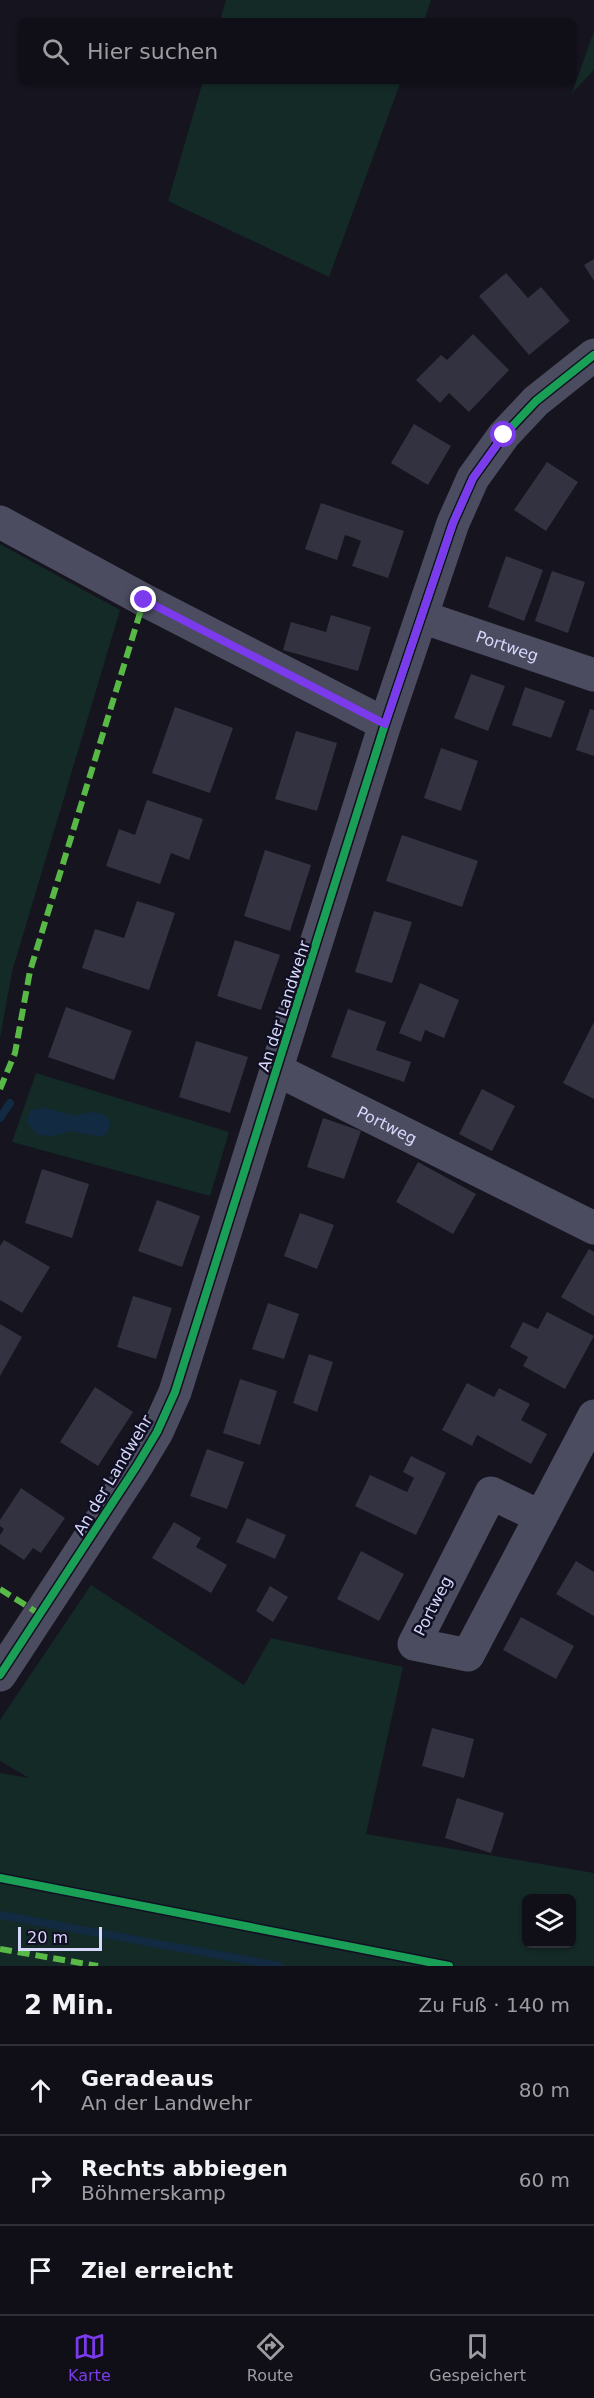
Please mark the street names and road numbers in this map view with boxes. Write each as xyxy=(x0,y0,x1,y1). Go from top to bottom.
street label: Portweg xyxy=(474,626,541,665)
street label: An der Landwehr xyxy=(254,938,314,1074)
street label: Portweg xyxy=(354,1102,420,1148)
street label: An der Landwehr xyxy=(70,1411,157,1538)
street label: Portweg xyxy=(410,1573,456,1639)

